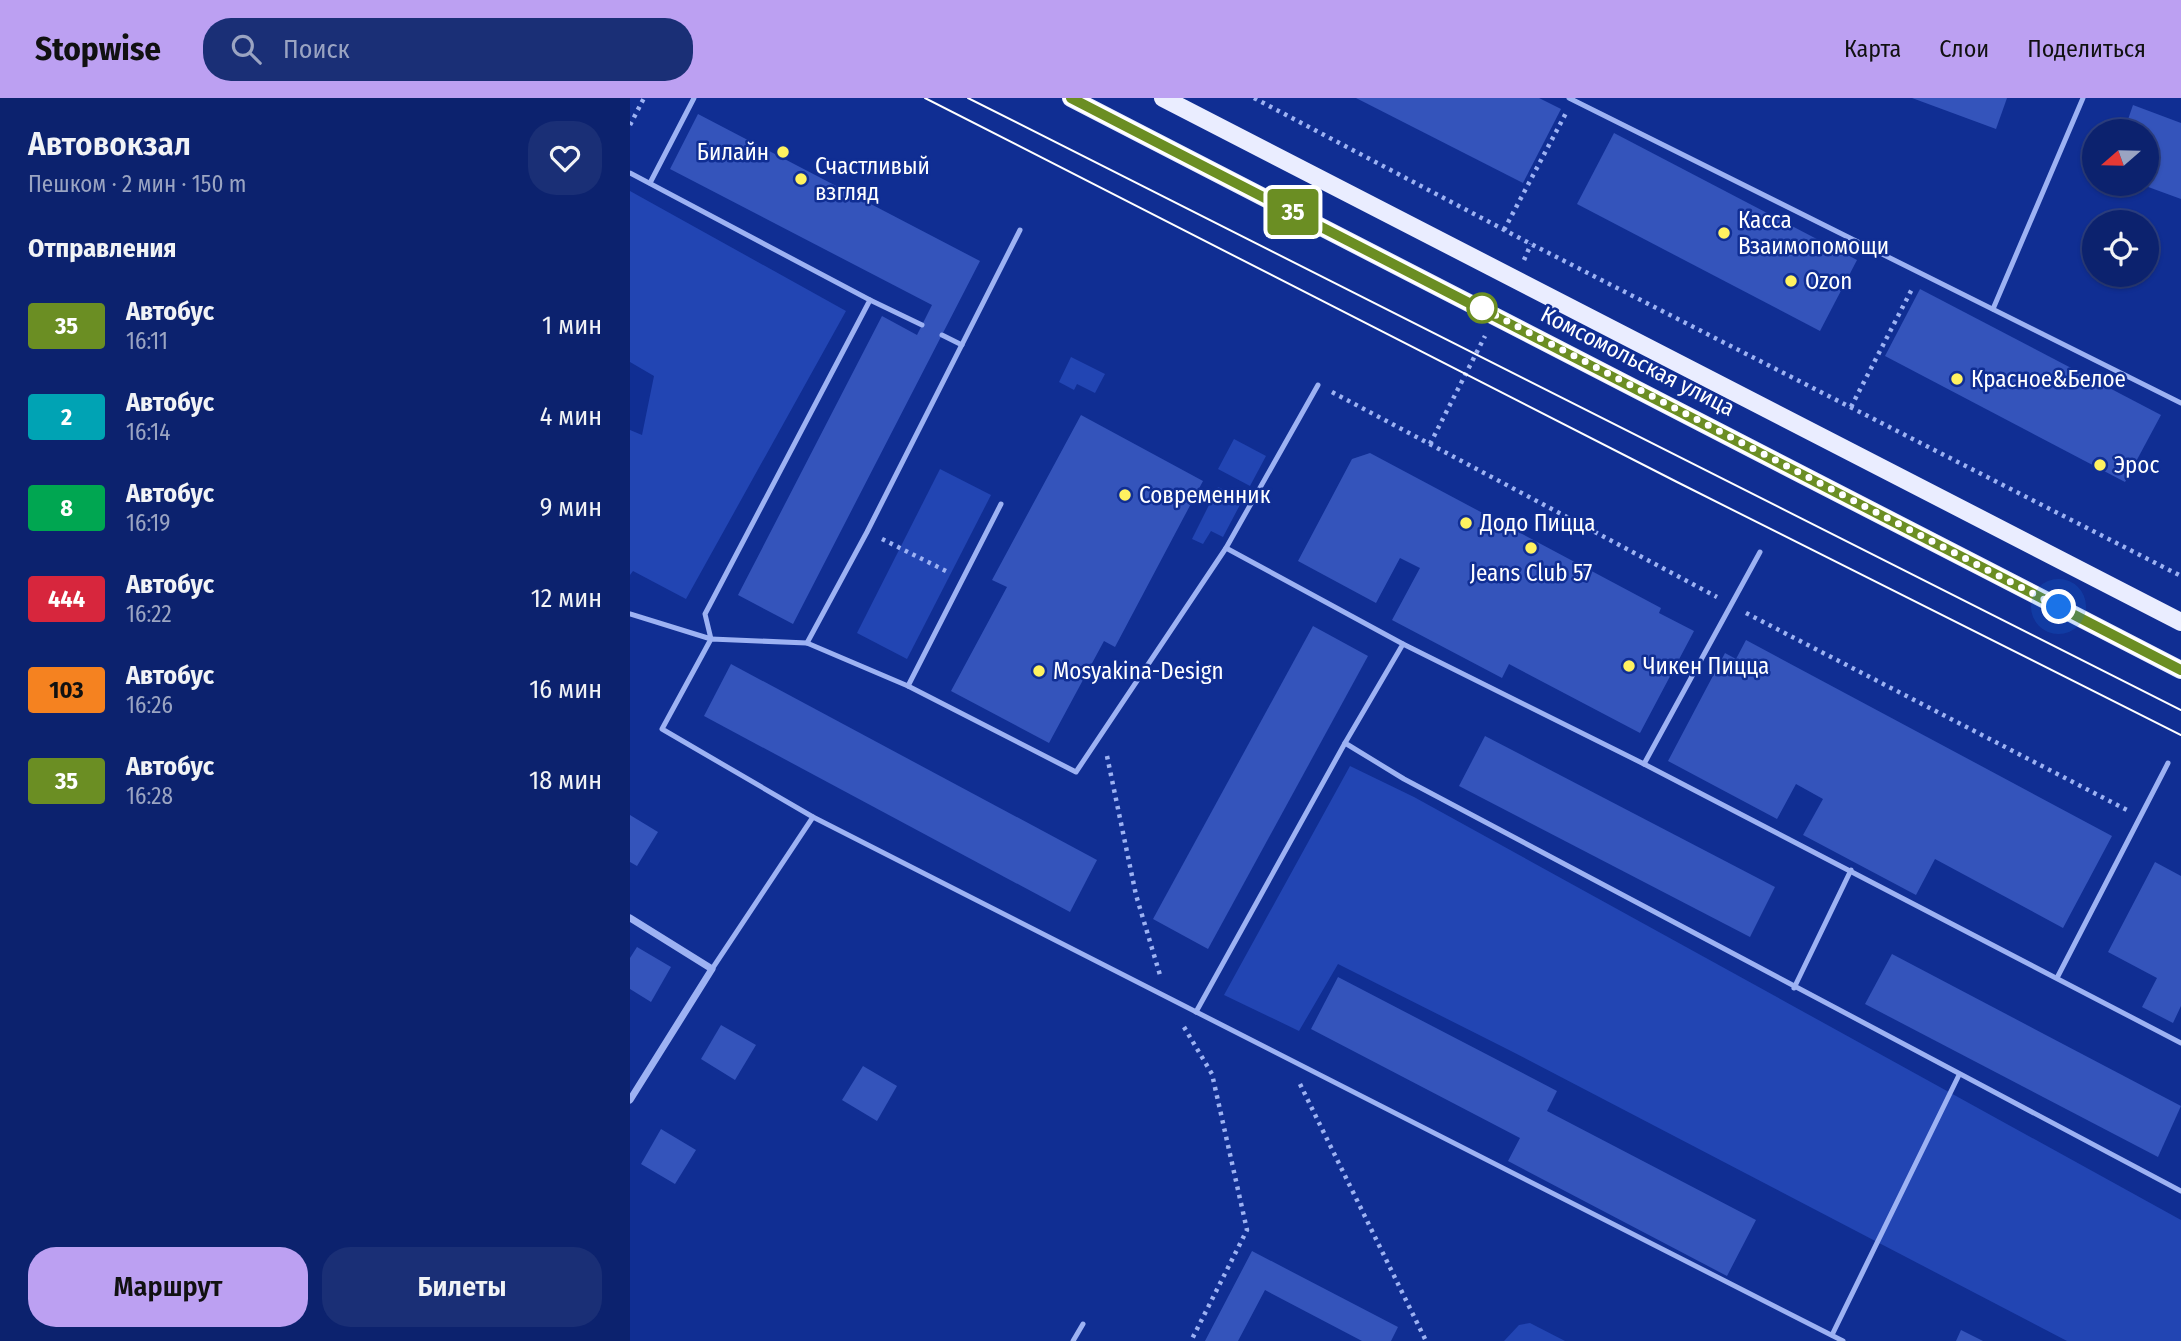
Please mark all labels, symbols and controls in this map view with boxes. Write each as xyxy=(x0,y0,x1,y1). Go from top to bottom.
search box xyxy=(203,18,693,81)
text: Stopwise xyxy=(35,29,161,69)
icon: search xyxy=(227,30,265,68)
text: Поиск xyxy=(283,34,350,65)
text: Карта xyxy=(1844,35,1901,63)
text: Слои xyxy=(1939,35,1989,63)
text: Поделиться xyxy=(2027,35,2146,63)
north arrow xyxy=(2082,119,2160,196)
map controls xyxy=(2082,119,2159,287)
button: heart xyxy=(528,121,602,195)
text: Автовокзал xyxy=(28,124,191,164)
place label: Билайн xyxy=(697,138,769,166)
marker: Билайн xyxy=(775,144,791,160)
place label: Счастливый взгляд xyxy=(815,152,930,206)
text: Пешком · 2 мин · 150 m xyxy=(28,170,246,198)
marker: Счастливый взгляд xyxy=(793,171,809,187)
line badge: 35 xyxy=(1262,189,1324,235)
text: 35 xyxy=(1281,198,1305,226)
place label: Касса Взаимопомощи xyxy=(1738,206,1889,260)
button: locate xyxy=(2082,210,2159,287)
marker: Касса Взаимопомощи xyxy=(1716,225,1732,241)
text: Отправления xyxy=(28,233,177,264)
place label: Ozon xyxy=(1805,267,1852,295)
marker: Ozon xyxy=(1783,273,1799,289)
unlabelled marker xyxy=(1467,293,1497,323)
text: Автобус xyxy=(126,296,214,327)
street label: Комсомольская улица xyxy=(1536,300,1740,422)
text: 1 мин xyxy=(542,310,602,341)
text: 35 xyxy=(55,312,78,340)
text: 16:11 xyxy=(126,327,168,355)
place label: Красное&Белое xyxy=(1971,365,2126,393)
marker: Красное&Белое xyxy=(1949,371,1965,387)
text: Автобус xyxy=(126,387,214,418)
text: 4 мин xyxy=(540,401,602,432)
text: 2 xyxy=(61,403,72,431)
text: 16:14 xyxy=(126,418,170,446)
place label: Эрос xyxy=(2114,451,2159,479)
marker: Эрос xyxy=(2092,457,2108,473)
text: Автобус xyxy=(126,478,214,509)
place label: Современник xyxy=(1139,481,1271,509)
marker: Современник xyxy=(1117,487,1133,503)
text: 9 мин xyxy=(540,492,602,523)
text: 8 xyxy=(60,494,73,522)
text: 16:19 xyxy=(126,509,170,537)
place label: Додо Пицца xyxy=(1479,509,1596,537)
marker: Додо Пицца xyxy=(1458,515,1474,531)
marker: Jeans Club 57 xyxy=(1523,540,1539,556)
place label: Jeans Club 57 xyxy=(1470,559,1592,587)
text: Автобус xyxy=(126,569,214,600)
text: 12 мин xyxy=(531,583,602,614)
text: 444 xyxy=(48,585,85,613)
your location xyxy=(2041,589,2076,624)
text: 16:22 xyxy=(126,600,172,628)
place label: Чикен Пицца xyxy=(1643,652,1769,680)
place label: Mosyakina-Design xyxy=(1053,657,1224,685)
marker: Чикен Пицца xyxy=(1621,658,1637,674)
text: Автобус xyxy=(126,660,214,691)
marker: Mosyakina-Design xyxy=(1031,663,1047,679)
text: 16 мин xyxy=(529,674,602,705)
text: 103 xyxy=(49,676,84,704)
text: 16:26 xyxy=(126,691,173,719)
text: Автобус xyxy=(126,751,214,782)
text: 18 мин xyxy=(529,765,602,796)
text: 35 xyxy=(55,767,78,795)
text: 16:28 xyxy=(126,782,173,810)
button: Маршрут xyxy=(28,1247,308,1327)
button: Билеты xyxy=(322,1247,602,1327)

